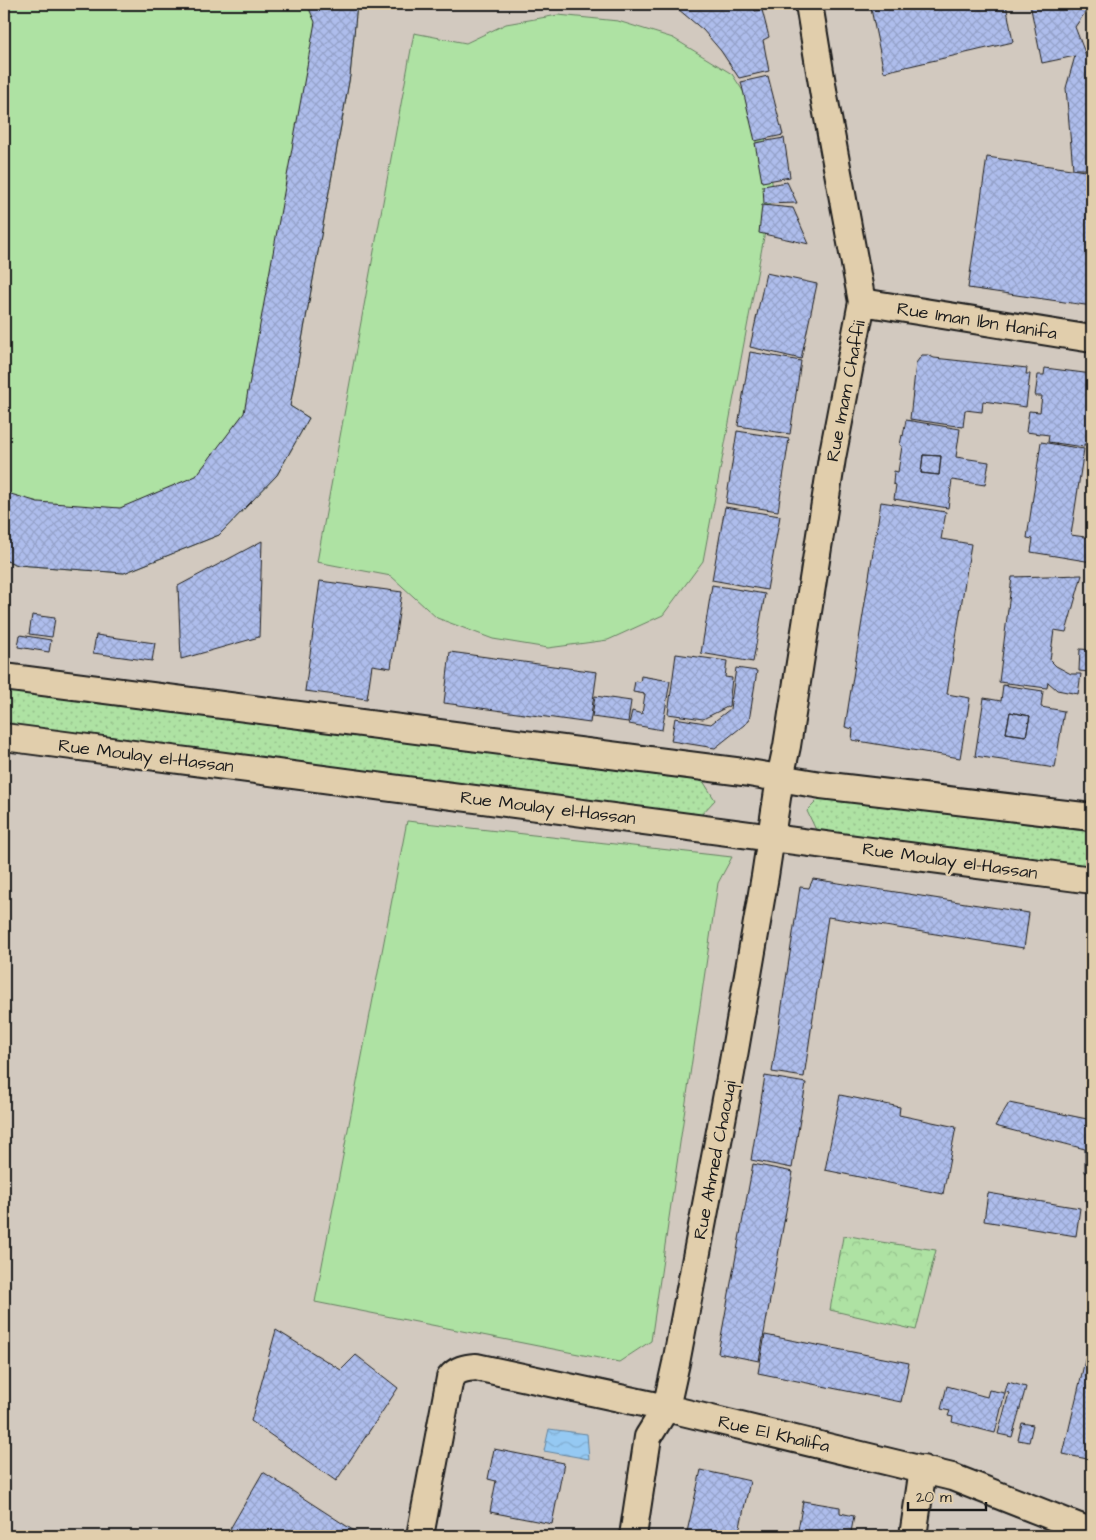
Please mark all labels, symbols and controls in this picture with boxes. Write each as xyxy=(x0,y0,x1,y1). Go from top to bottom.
street label: Rue Iman lbn Hanifa xyxy=(895,296,1059,346)
street label: Rue Imam Chaffii xyxy=(820,318,872,464)
street label: Rue Moulay el-Hassan xyxy=(57,733,235,780)
street label: Rue Moulay el-Hassan xyxy=(459,785,637,832)
street label: Rue Moulay el-Hassan xyxy=(861,836,1039,887)
street label: Rue Ahmed Chaouqi xyxy=(687,1078,743,1242)
street label: Rue El Khalifa xyxy=(716,1409,832,1459)
scale bar xyxy=(908,1480,986,1512)
text: 20 m xyxy=(916,1487,952,1508)

